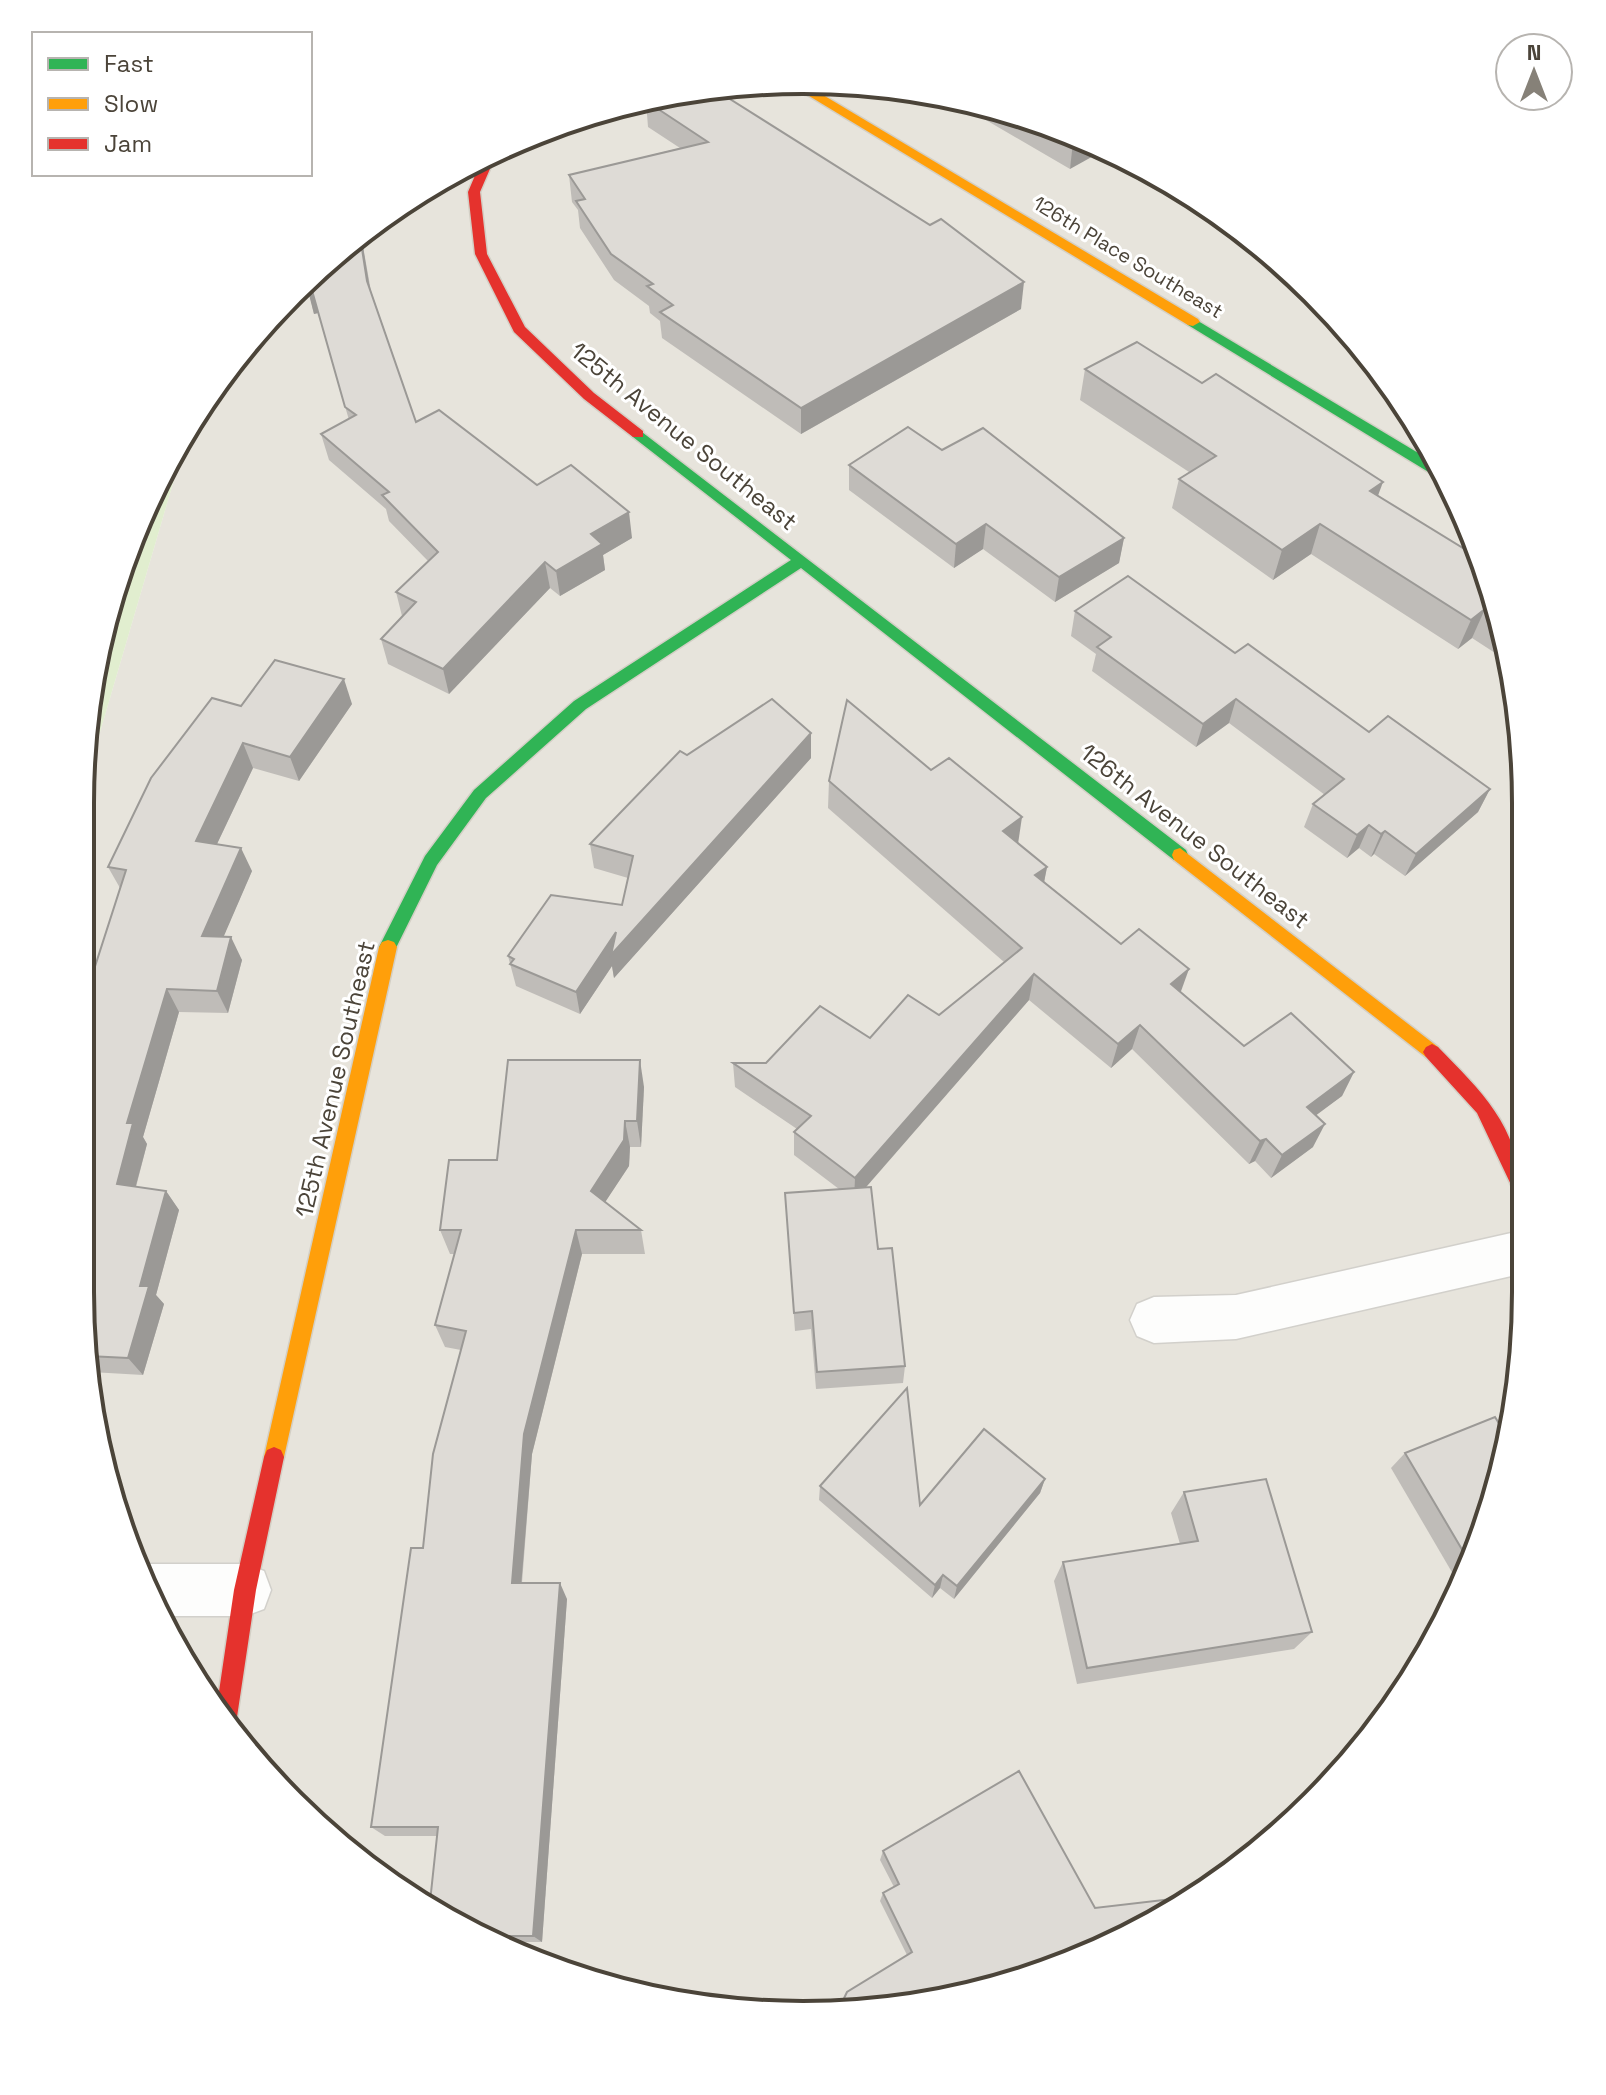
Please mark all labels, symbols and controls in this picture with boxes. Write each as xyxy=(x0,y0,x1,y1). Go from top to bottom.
legend xyxy=(32,32,312,176)
north arrow xyxy=(1494,32,1574,112)
text: N xyxy=(1527,38,1541,66)
text: Fast xyxy=(104,48,154,79)
text: Slow xyxy=(104,88,158,119)
text: Jam xyxy=(104,128,152,159)
street label: 126th Place Southeast xyxy=(1028,190,1228,324)
street label: 125th Avenue Southeast xyxy=(564,335,804,537)
street label: 126th Avenue Southeast xyxy=(1074,737,1316,935)
street label: 125th Avenue Southeast xyxy=(288,938,382,1220)

